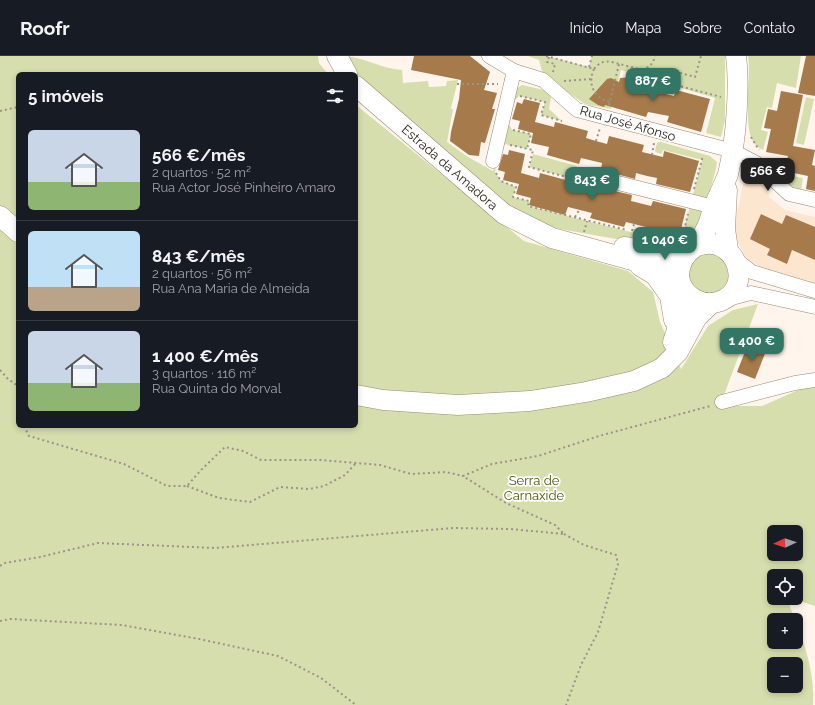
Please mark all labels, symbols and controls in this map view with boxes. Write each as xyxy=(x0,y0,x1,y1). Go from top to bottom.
text: Roofr xyxy=(20,17,70,39)
text: Início xyxy=(570,20,603,36)
text: Mapa xyxy=(625,20,661,36)
text: Sobre xyxy=(683,20,722,36)
text: Contato xyxy=(744,20,795,36)
pin: 887 € xyxy=(625,68,681,102)
text: 887 € xyxy=(635,73,671,88)
icon: filters xyxy=(324,85,346,107)
text: 5 imóveis xyxy=(28,86,104,106)
street label: Rua José Afonso xyxy=(578,103,678,144)
street label: Estrada da Amadora xyxy=(399,122,501,213)
text: 566 €/mês xyxy=(152,145,245,165)
icon: home xyxy=(60,146,108,194)
pin: 566 € xyxy=(740,158,796,192)
text: 566 € xyxy=(750,163,786,178)
text: 2 quartos · 52 m² xyxy=(152,165,251,180)
pin: 843 € xyxy=(564,167,620,201)
text: 843 € xyxy=(574,172,610,187)
text: Rua Actor José Pinheiro Amaro xyxy=(152,180,336,195)
pin: 1 040 € xyxy=(628,227,702,261)
text: 1 040 € xyxy=(642,232,688,247)
text: 843 €/mês xyxy=(152,246,245,266)
icon: home xyxy=(60,247,108,295)
text: 2 quartos · 56 m² xyxy=(152,266,252,281)
text: Rua Ana Maria de Almeida xyxy=(152,281,310,296)
pin: 1 400 € xyxy=(715,328,789,362)
text: 1 400 € xyxy=(729,333,775,348)
text: 1 400 €/mês xyxy=(152,346,258,366)
icon: home xyxy=(60,347,108,395)
text: 3 quartos · 116 m² xyxy=(152,366,256,381)
text: Rua Quinta do Morval xyxy=(152,381,281,396)
park label: Serra de Carnaxide xyxy=(504,473,565,503)
north arrow xyxy=(767,525,803,561)
map controls xyxy=(767,525,803,693)
button: locate xyxy=(767,569,803,605)
button: + xyxy=(767,613,803,649)
button: − xyxy=(767,657,803,693)

